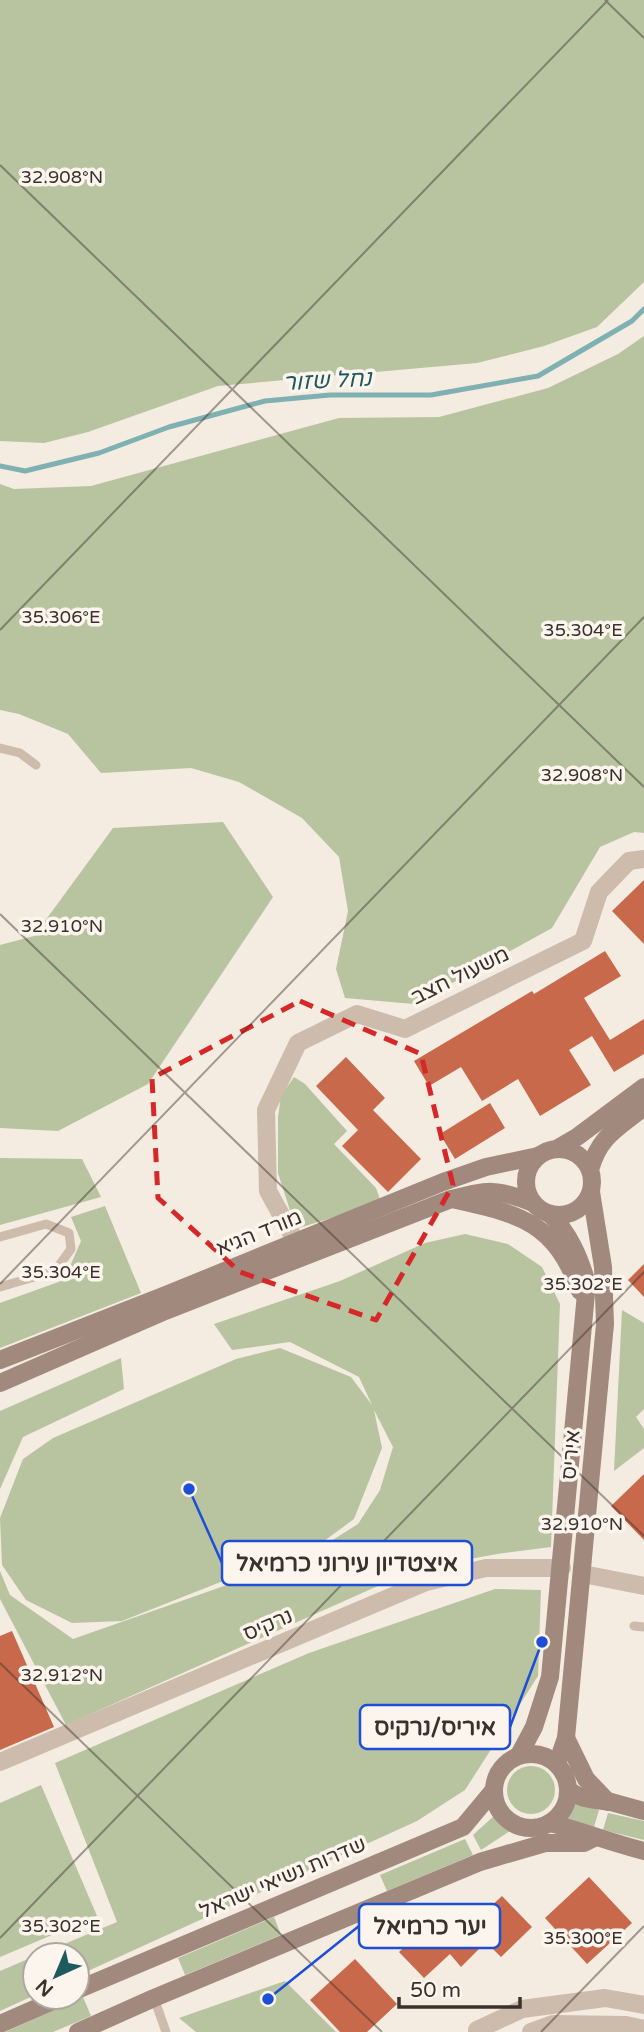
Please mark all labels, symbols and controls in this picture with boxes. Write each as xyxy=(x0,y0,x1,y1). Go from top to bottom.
text: 32.908°N xyxy=(21,166,103,188)
water label: נחל שזור xyxy=(282,365,374,397)
text: 35.306°E xyxy=(21,606,101,628)
text: 35.304°E xyxy=(543,619,623,641)
text: 32.908°N xyxy=(541,764,623,786)
text: 32.910°N xyxy=(21,915,103,937)
street label: משעול חצב xyxy=(407,942,513,1010)
street label: מורד הגיא xyxy=(212,1204,306,1262)
text: 35.304°E xyxy=(21,1261,101,1283)
text: 35.302°E xyxy=(543,1273,623,1295)
street label: איריס xyxy=(556,1429,586,1481)
text: 32.910°N xyxy=(541,1513,623,1535)
callout: איצטדיון עירוני כרמיאל xyxy=(222,1541,472,1585)
text: איצטדיון עירוני כרמיאל xyxy=(236,1550,458,1578)
street label: נרקיס xyxy=(239,1603,297,1647)
text: 32.912°N xyxy=(21,1664,103,1686)
callout: איריס/נרקיס xyxy=(360,1705,510,1749)
text: איריס/נרקיס xyxy=(374,1714,496,1742)
street label: שדרות נשיאי ישראל xyxy=(196,1832,370,1924)
callout: יער כרמיאל xyxy=(359,1904,500,1948)
text: יער כרמיאל xyxy=(373,1913,487,1941)
text: 35.302°E xyxy=(21,1915,101,1937)
text: 35.300°E xyxy=(543,1927,623,1949)
north arrow xyxy=(21,1941,91,2011)
scale bar xyxy=(399,1966,520,2010)
text: N xyxy=(32,1974,58,2001)
text: 50 m xyxy=(410,1978,461,2003)

